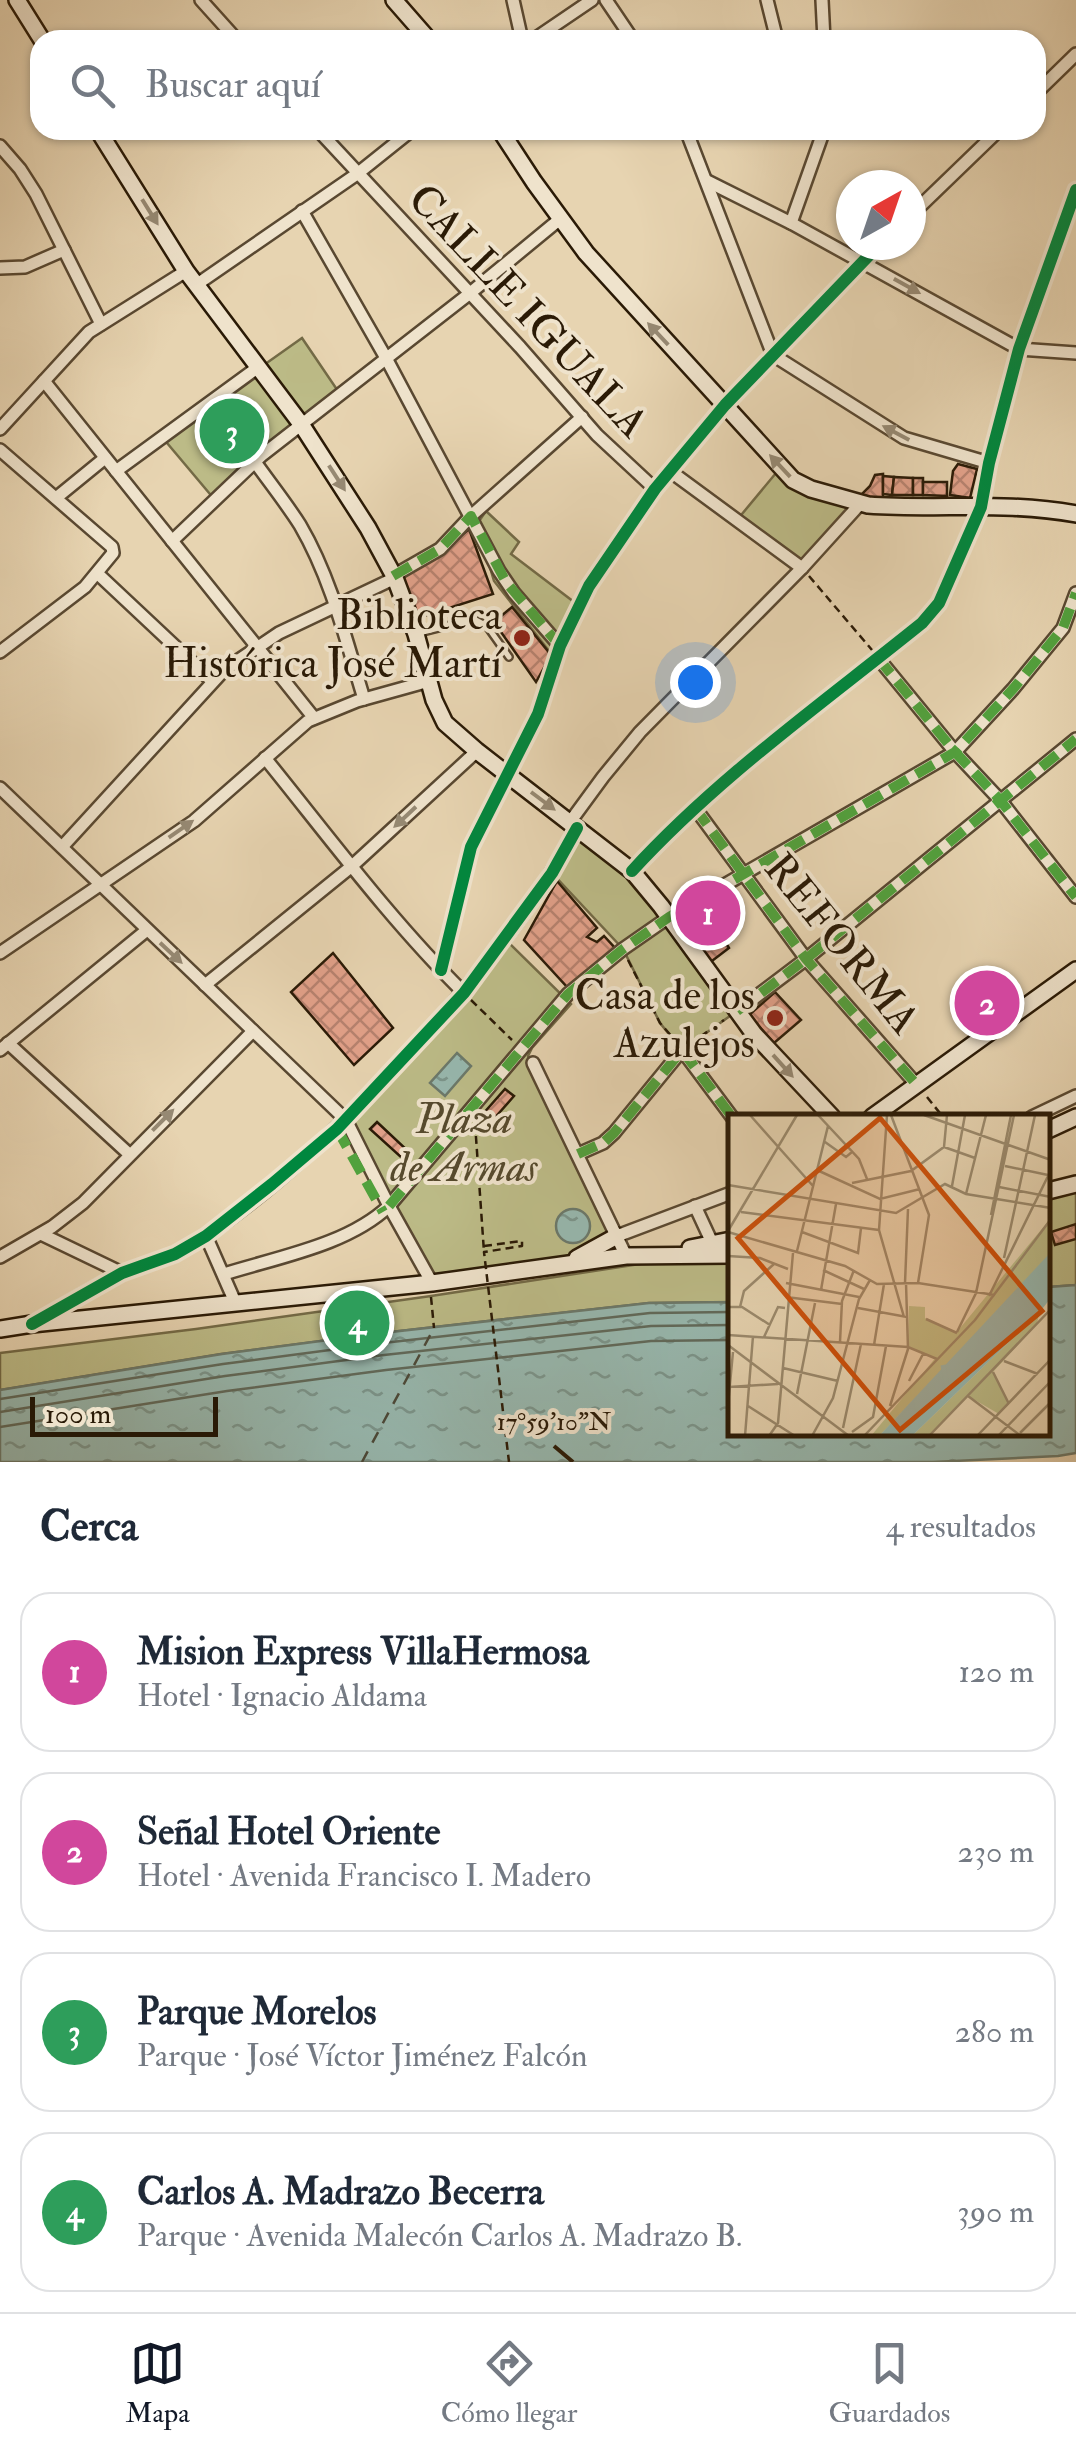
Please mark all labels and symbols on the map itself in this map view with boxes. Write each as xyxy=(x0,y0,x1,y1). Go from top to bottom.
north arrow xyxy=(836,170,926,260)
street label: CALLE IGUALA xyxy=(397,174,658,449)
one-way arrow xyxy=(140,199,158,226)
one-way arrow xyxy=(893,277,921,295)
one-way arrow xyxy=(647,322,670,346)
pin: 3 xyxy=(200,394,264,468)
one-way arrow xyxy=(882,425,911,442)
one-way arrow xyxy=(769,454,792,478)
one-way arrow xyxy=(327,464,345,492)
place label: Biblioteca Histórica José Martí xyxy=(163,590,505,690)
marker: Biblioteca Histórica José Martí xyxy=(511,627,533,649)
your location xyxy=(670,657,721,708)
one-way arrow xyxy=(530,791,556,811)
one-way arrow xyxy=(393,805,417,828)
one-way arrow xyxy=(167,821,194,839)
street label: REFORMA xyxy=(753,843,930,1045)
pin: 1 xyxy=(676,876,740,950)
one-way arrow xyxy=(159,941,183,964)
pin: 2 xyxy=(954,966,1020,1040)
place label: Casa de los Azulejos xyxy=(574,970,755,1070)
marker: Casa de los Azulejos xyxy=(764,1007,786,1029)
one-way arrow xyxy=(771,1053,793,1078)
park label: Plaza de Armas xyxy=(390,1094,539,1194)
one-way arrow xyxy=(151,1109,174,1133)
inset map xyxy=(728,1114,1051,1437)
pin: 4 xyxy=(324,1286,390,1360)
scale bar xyxy=(30,1392,218,1436)
text: 17°59'10"N xyxy=(497,1407,612,1438)

